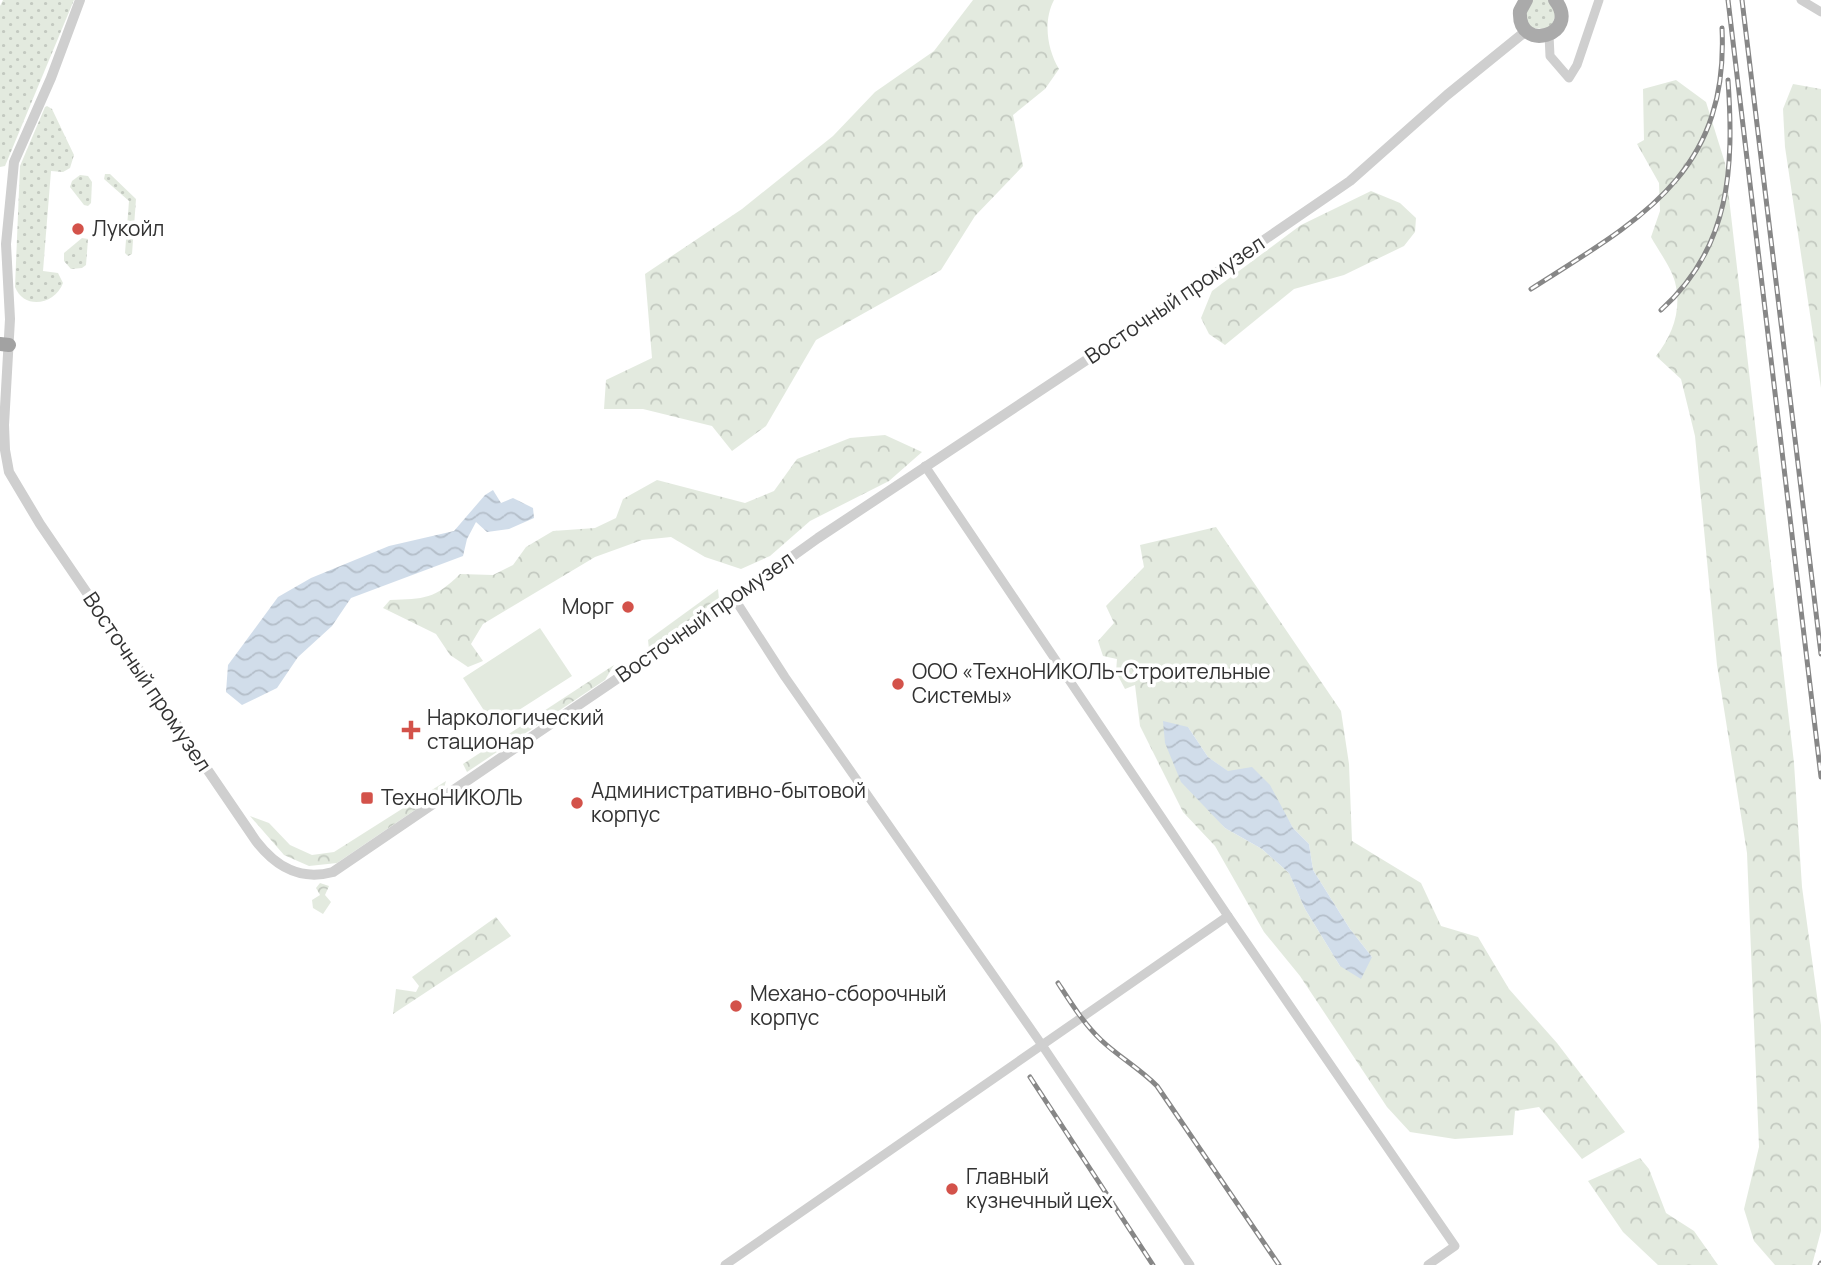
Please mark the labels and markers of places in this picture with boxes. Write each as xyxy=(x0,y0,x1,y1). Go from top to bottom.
place label: Лукойл xyxy=(92,214,164,242)
marker: Лукойл xyxy=(70,221,86,237)
place label: Морг xyxy=(562,592,614,620)
marker: Морг xyxy=(620,599,636,615)
place label: ООО «ТехноНИКОЛЬ-Строительные Системы» xyxy=(912,657,1271,709)
marker: ООО «ТехноНИКОЛЬ-Строительные Системы» xyxy=(890,676,906,692)
place label: Наркологический стационар xyxy=(427,703,604,755)
marker: Наркологический стационар xyxy=(401,720,421,740)
place label: Административно-бытовой корпус xyxy=(591,776,866,828)
place label: ТехноНИКОЛЬ xyxy=(381,783,523,811)
marker: ТехноНИКОЛЬ xyxy=(359,790,375,806)
marker: Административно-бытовой корпус xyxy=(569,795,585,811)
place label: Механо-сборочный корпус xyxy=(750,979,946,1031)
marker: Механо-сборочный корпус xyxy=(728,998,744,1014)
place label: Главный кузнечный цех xyxy=(966,1162,1113,1214)
marker: Главный кузнечный цех xyxy=(944,1181,960,1197)

